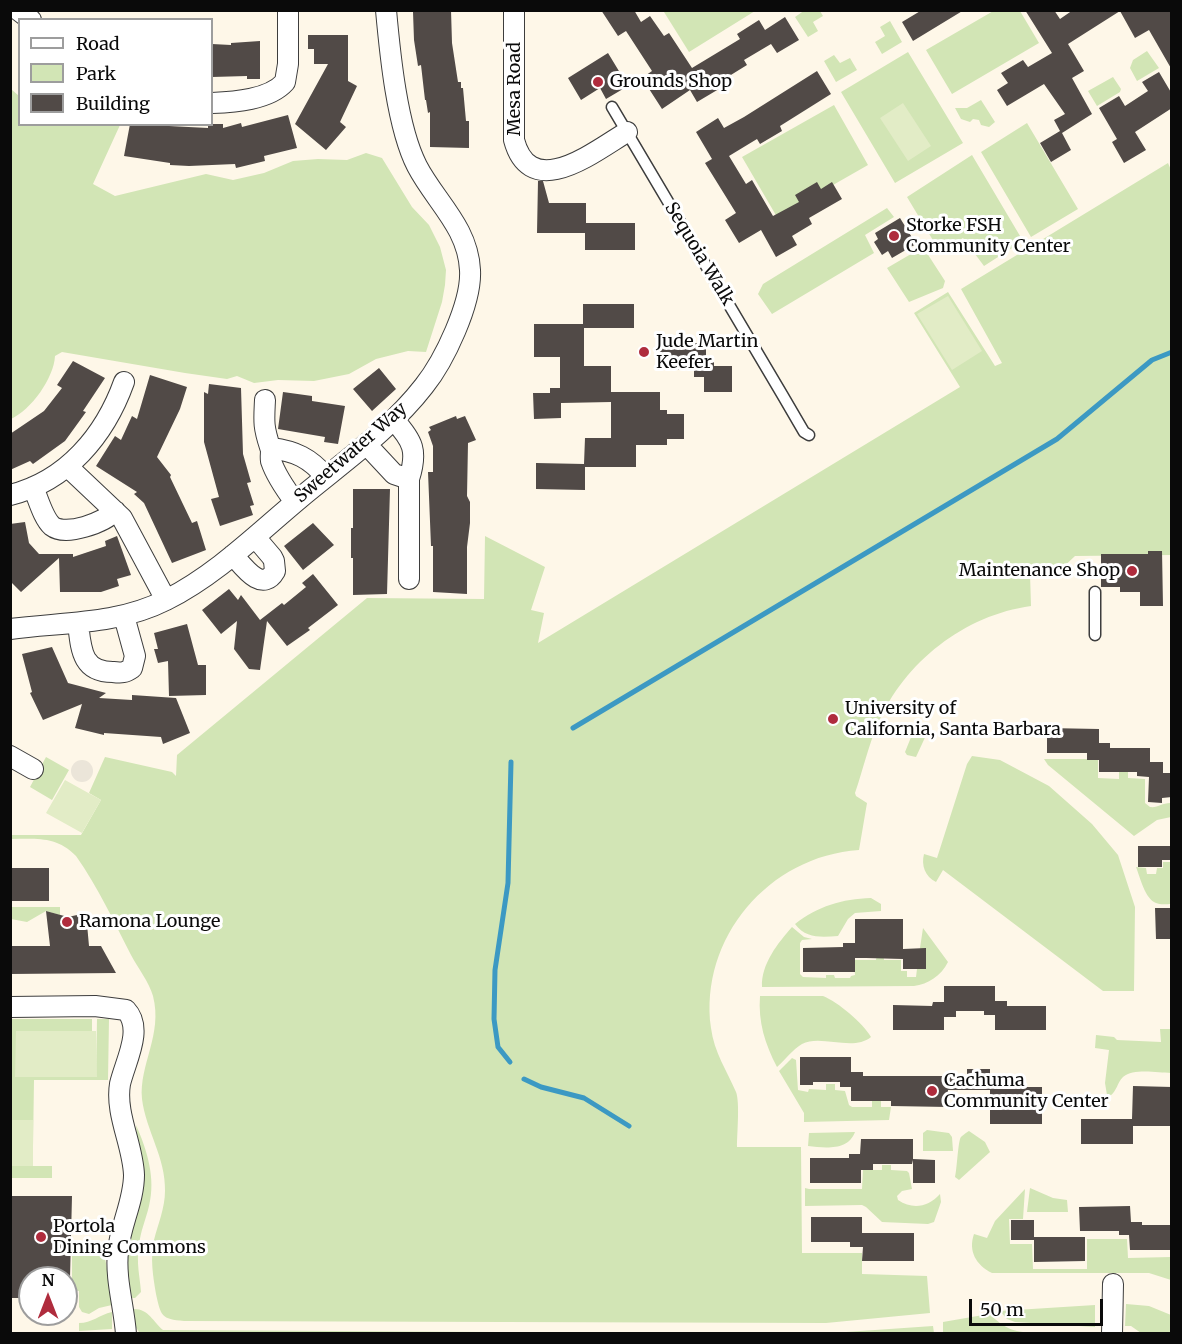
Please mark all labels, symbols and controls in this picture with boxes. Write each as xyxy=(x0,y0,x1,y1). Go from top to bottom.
legend xyxy=(18,18,213,126)
text: Road xyxy=(76,32,120,55)
street label: Mesa Road xyxy=(504,42,526,136)
text: Park xyxy=(76,62,116,85)
place label: Grounds Shop xyxy=(610,71,732,93)
marker: Grounds Shop xyxy=(591,75,605,89)
text: Building xyxy=(76,92,150,115)
street label: Sequoia Walk xyxy=(660,198,738,310)
place label: Storke FSH Community Center xyxy=(906,215,1071,258)
marker: Storke FSH Community Center xyxy=(887,229,901,243)
place label: Jude Martin Keefer xyxy=(656,331,758,374)
marker: Jude Martin Keefer xyxy=(637,345,651,359)
street label: Sweetwater Way xyxy=(290,398,412,508)
place label: Maintenance Shop xyxy=(959,560,1120,582)
marker: Maintenance Shop xyxy=(1125,564,1139,578)
place label: University of California, Santa Barbara xyxy=(845,698,1061,740)
marker: University of California, Santa Barbara xyxy=(826,712,840,726)
place label: Ramona Lounge xyxy=(79,911,220,933)
marker: Ramona Lounge xyxy=(60,915,74,929)
place label: Cachuma Community Center xyxy=(944,1070,1109,1112)
marker: Cachuma Community Center xyxy=(925,1084,939,1098)
place label: Portola Dining Commons xyxy=(53,1216,206,1258)
marker: Portola Dining Commons xyxy=(34,1230,48,1244)
north arrow xyxy=(18,1266,78,1326)
text: N xyxy=(42,1270,54,1290)
scale bar xyxy=(972,1287,1106,1325)
text: 50 m xyxy=(980,1298,1024,1321)

